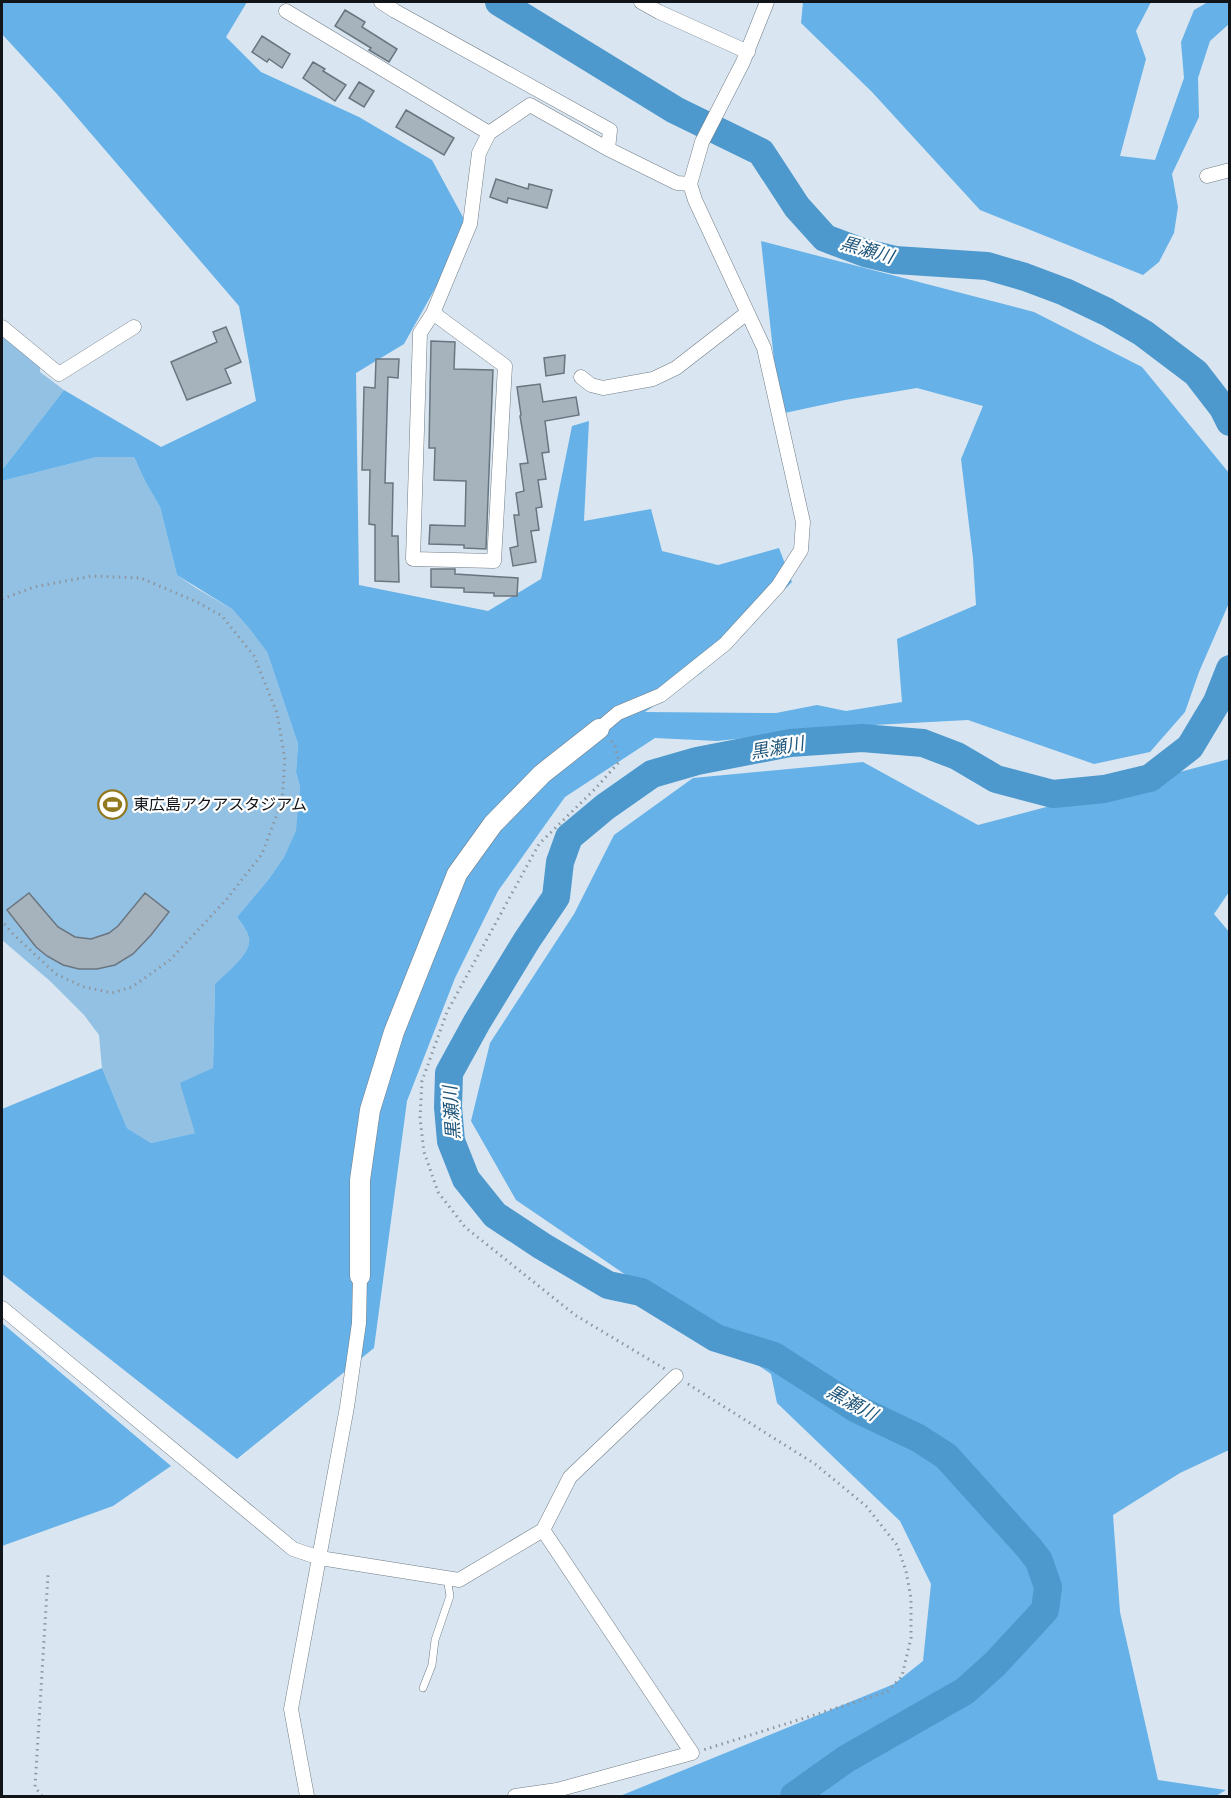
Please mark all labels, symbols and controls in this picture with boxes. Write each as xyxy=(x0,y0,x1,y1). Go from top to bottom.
water label: 黒瀬川 xyxy=(838,230,898,269)
water label: 黒瀬川 xyxy=(748,730,807,764)
sports icon: 東広島アクアスタジアム xyxy=(96,788,128,820)
place label: 東広島アクアスタジアム xyxy=(133,793,307,815)
water label: 黒瀬川 xyxy=(437,1083,465,1141)
water label: 黒瀬川 xyxy=(823,1379,884,1427)

